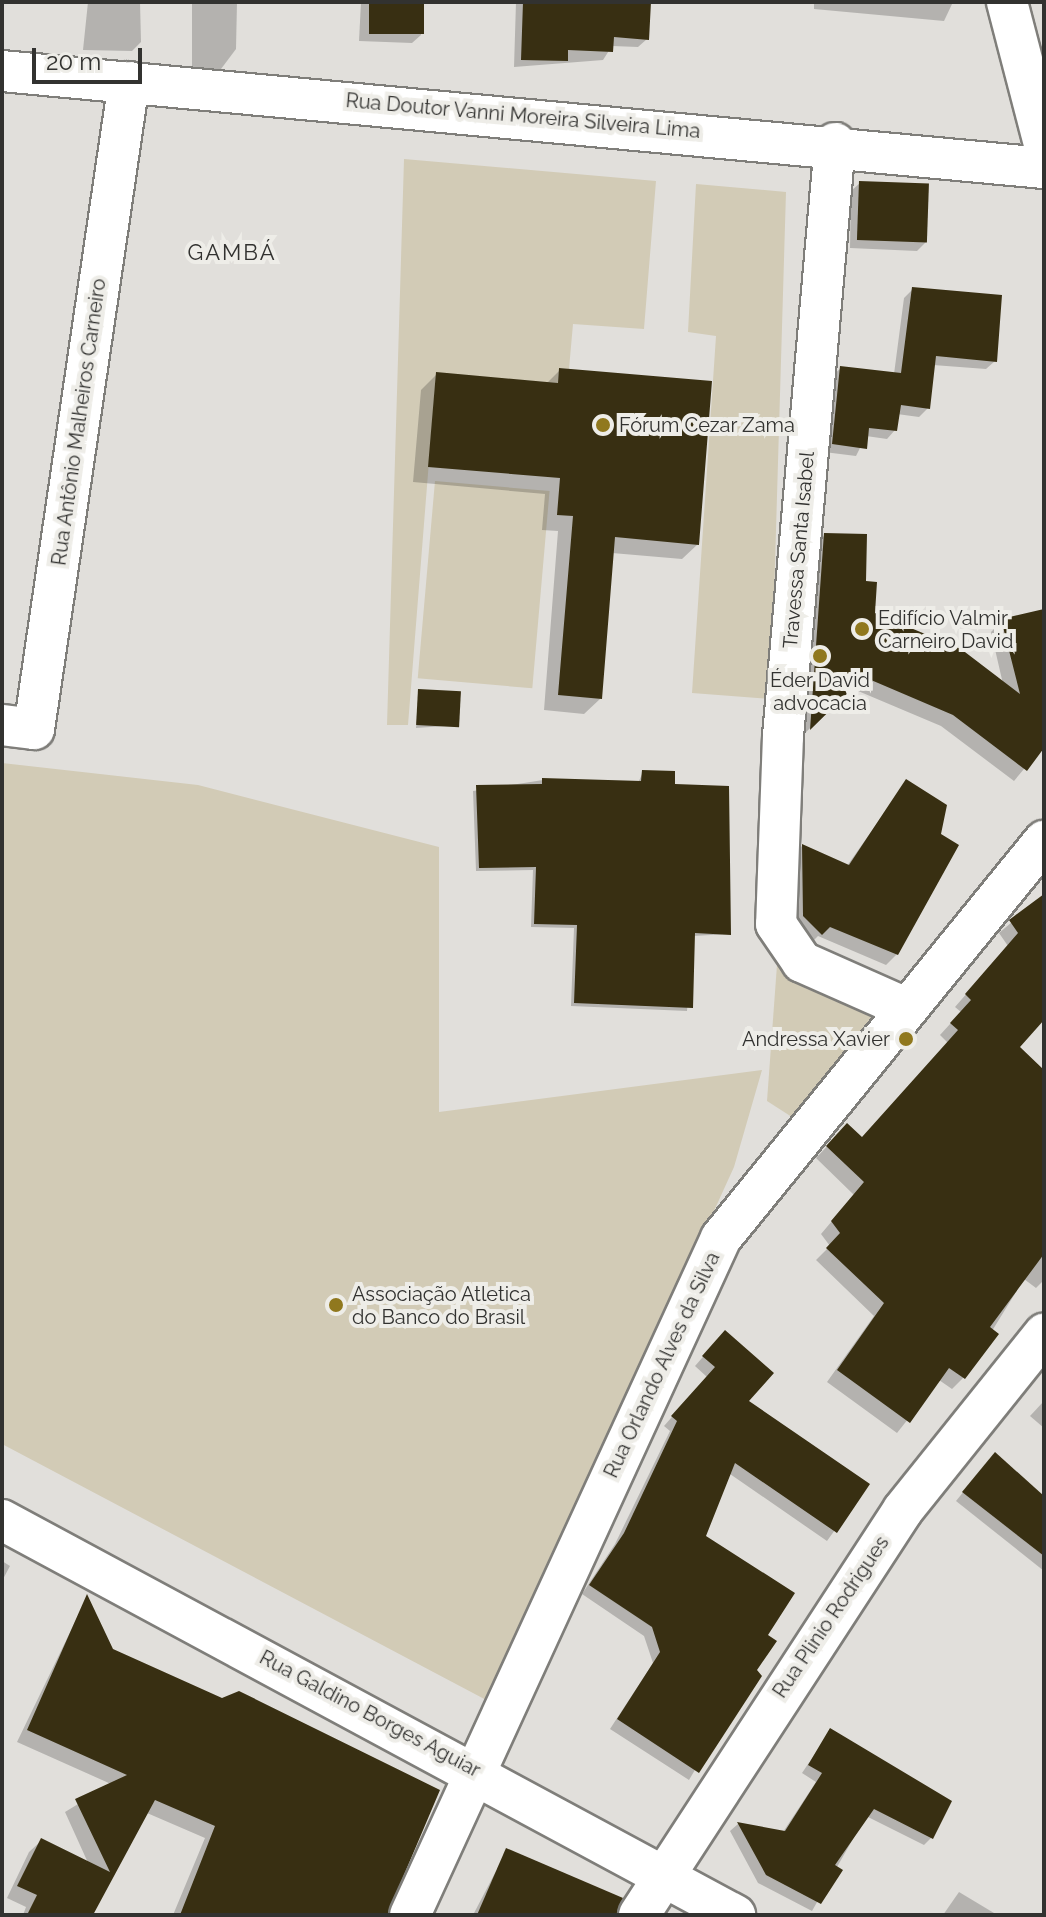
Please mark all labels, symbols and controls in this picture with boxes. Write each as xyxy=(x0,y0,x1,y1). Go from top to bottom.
scale bar xyxy=(36,32,146,82)
text: 20 m xyxy=(46,47,101,76)
street label: Rua Doutor Vanni Moreira Silveira Lima xyxy=(344,88,702,144)
district label: GAMBÁ xyxy=(187,240,277,266)
street label: Rua Antônio Malheiros Carneiro xyxy=(47,277,111,567)
place label: Fórum Cezar Zama xyxy=(619,413,795,437)
marker: Fórum Cezar Zama xyxy=(594,416,612,434)
street label: Travessa Santa Isabel xyxy=(778,451,820,649)
place label: Edifício Valmir Carneiro David xyxy=(878,606,1013,653)
marker: Edifício Valmir Carneiro David xyxy=(853,620,871,638)
marker: Éder David advocacia xyxy=(811,647,829,665)
place label: Éder David advocacia xyxy=(770,668,870,715)
place label: Andressa Xavier xyxy=(742,1027,890,1051)
marker: Andressa Xavier xyxy=(897,1030,915,1048)
street label: Rua Orlando Alves da Silva xyxy=(599,1248,725,1482)
place label: Associação Atletica do Banco do Brasil xyxy=(352,1282,532,1329)
marker: Associação Atletica do Banco do Brasil xyxy=(327,1296,345,1314)
street label: Rua Plinio Rodrigues xyxy=(768,1531,894,1703)
street label: Rua Galdino Borges Aguiar xyxy=(255,1645,485,1783)

